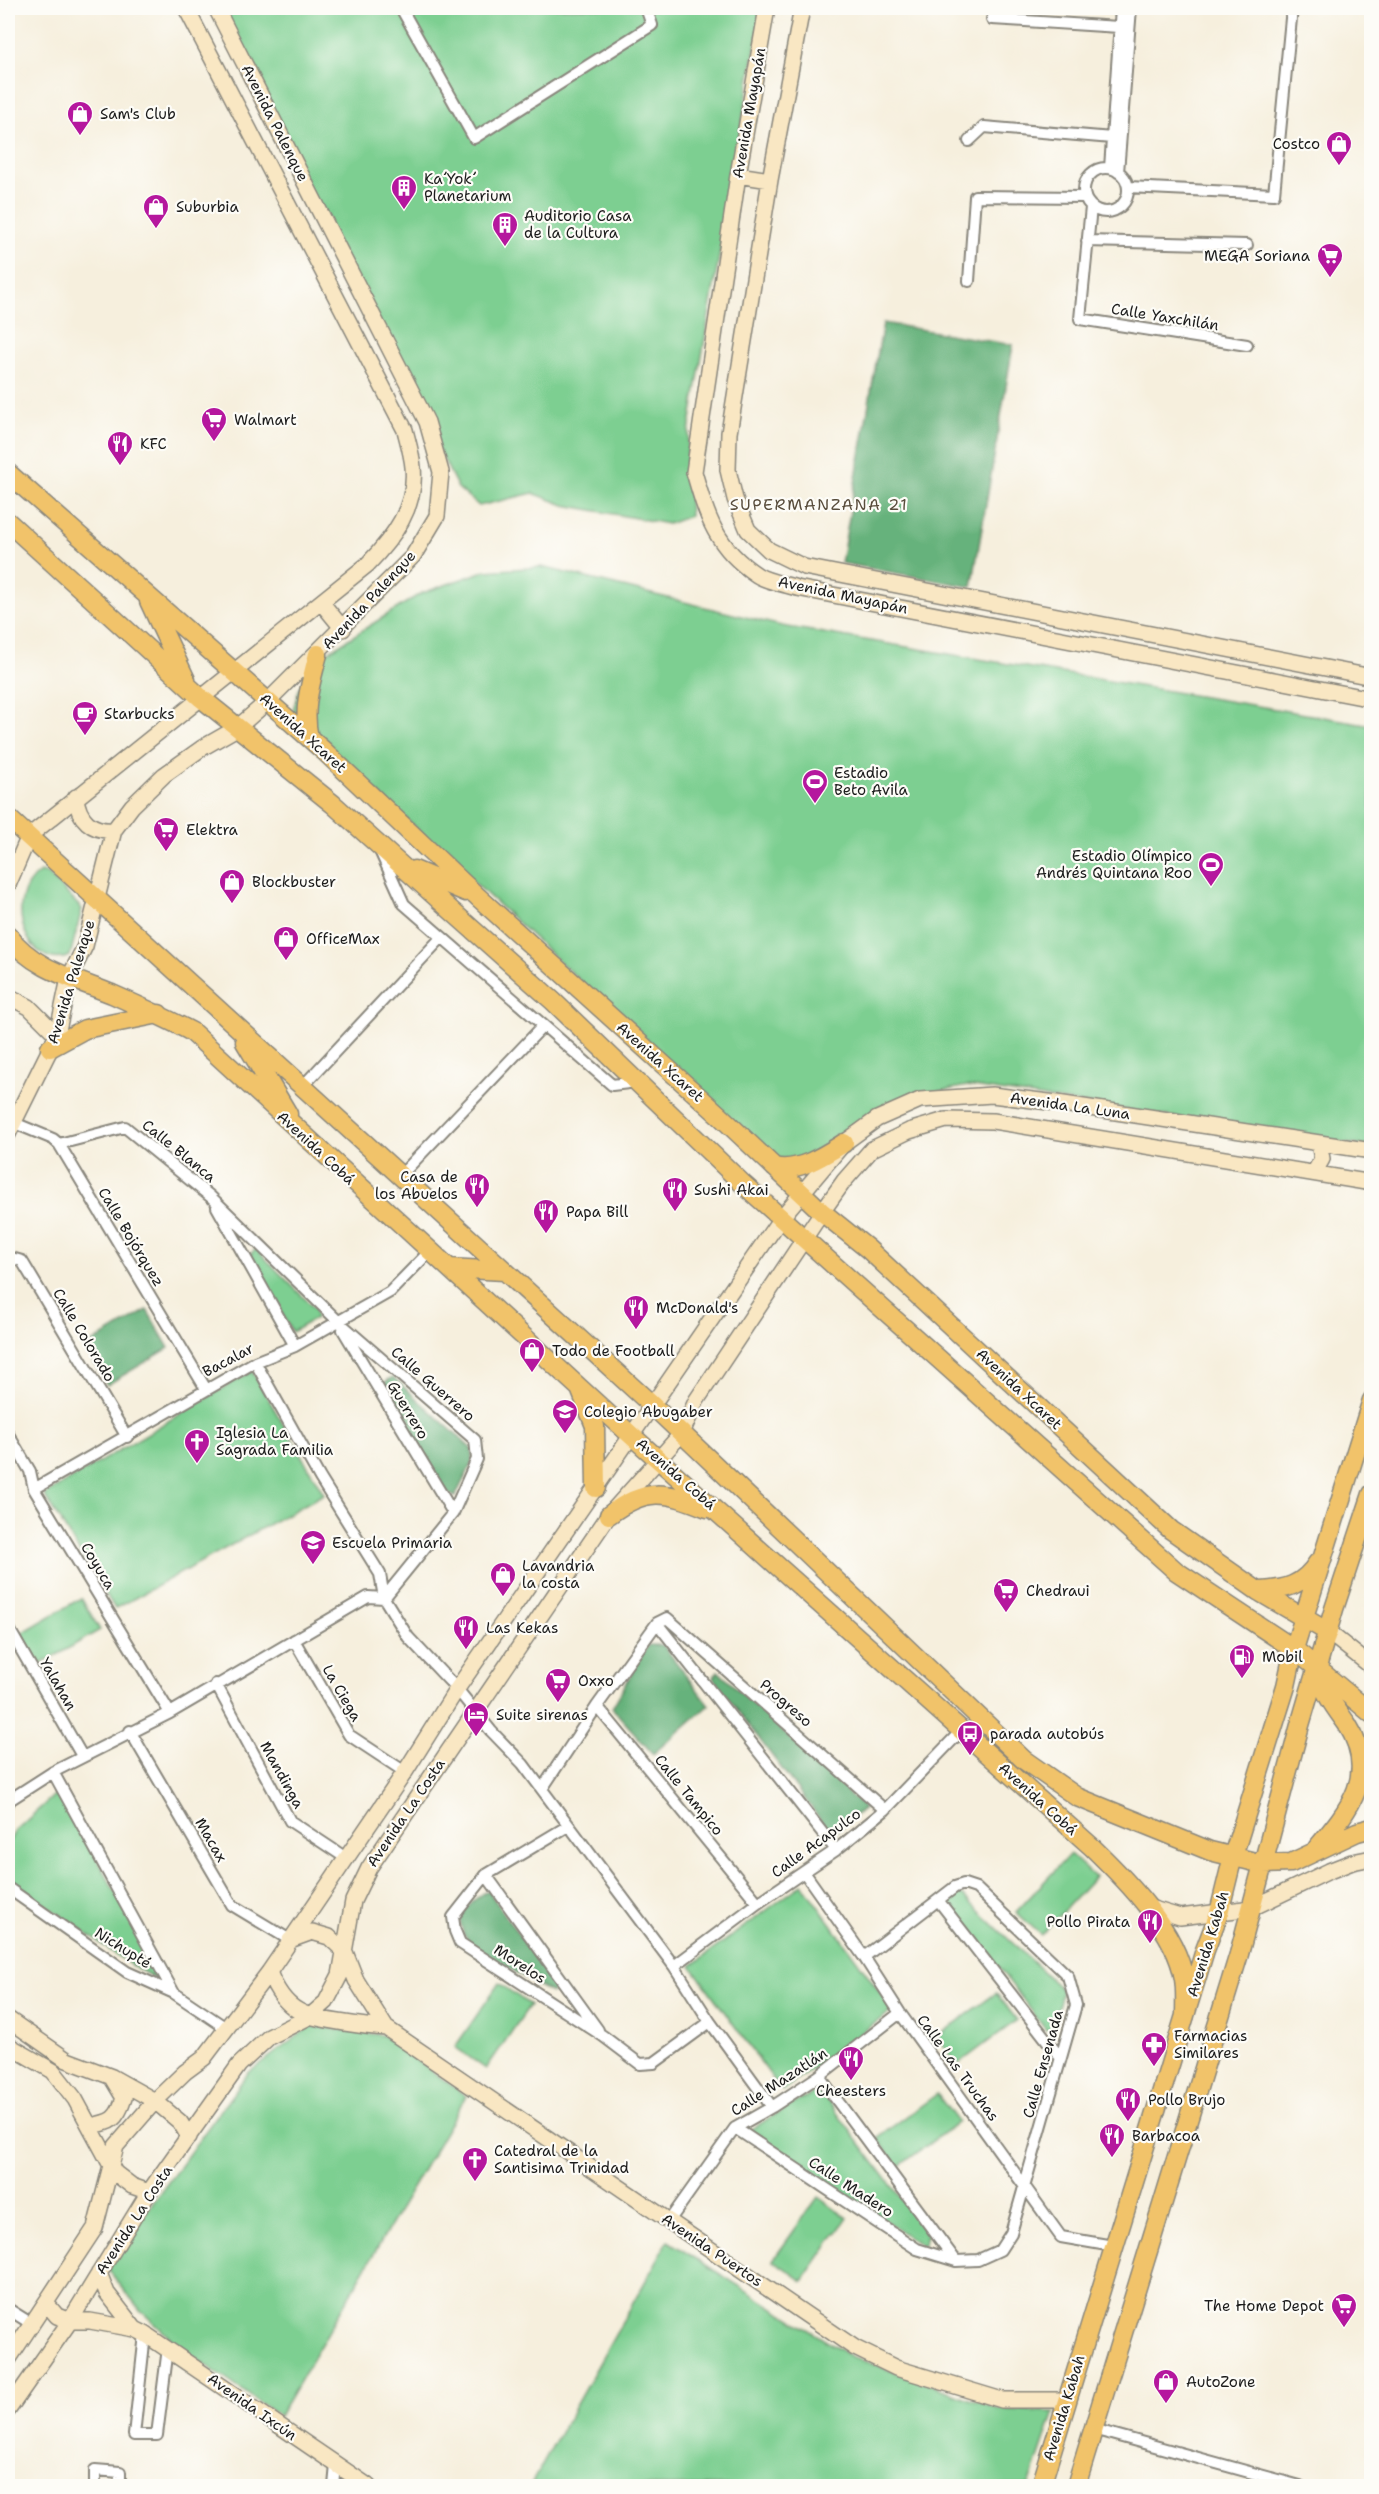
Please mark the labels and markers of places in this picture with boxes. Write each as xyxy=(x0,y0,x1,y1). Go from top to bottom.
shop icon: Sam's Club xyxy=(65,99,95,137)
place label: Sam's Club xyxy=(100,104,176,124)
shop icon: Costco xyxy=(1324,129,1354,167)
place label: Costco xyxy=(1273,134,1320,154)
place label: Ka´Yok´ Planetarium xyxy=(424,169,512,206)
building icon: Ka´Yok´ Planetarium xyxy=(389,173,419,211)
shop icon: Suburbia xyxy=(141,192,171,230)
place label: Suburbia xyxy=(176,197,239,217)
place label: Auditorio Casa de la Cultura xyxy=(524,206,632,243)
building icon: Auditorio Casa de la Cultura xyxy=(490,210,520,248)
supermarket icon: MEGA Soriana xyxy=(1315,241,1345,279)
place label: MEGA Soriana xyxy=(1204,246,1311,266)
supermarket icon: Walmart xyxy=(199,405,229,443)
place label: Walmart xyxy=(234,410,297,430)
restaurant icon: KFC xyxy=(105,429,135,467)
place label: KFC xyxy=(140,434,167,454)
cafe icon: Starbucks xyxy=(70,699,100,737)
place label: Starbucks xyxy=(104,704,175,724)
place label: Estadio Beto Avila xyxy=(834,763,909,800)
sports icon: Estadio Beto Avila xyxy=(800,767,830,805)
supermarket icon: Elektra xyxy=(151,815,181,853)
place label: Elektra xyxy=(186,820,239,840)
place label: Estadio Olímpico Andrés Quintana Roo xyxy=(1036,846,1192,883)
sports icon: Estadio Olímpico Andrés Quintana Roo xyxy=(1196,850,1226,888)
shop icon: Blockbuster xyxy=(217,867,247,905)
place label: Blockbuster xyxy=(252,872,336,892)
shop icon: OfficeMax xyxy=(271,924,301,962)
place label: OfficeMax xyxy=(306,929,380,949)
place label: Casa de los Abuelos xyxy=(375,1167,458,1204)
restaurant icon: Casa de los Abuelos xyxy=(462,1171,492,1209)
restaurant icon: Sushi Akai xyxy=(660,1175,690,1213)
place label: Sushi Akai xyxy=(694,1180,769,1200)
restaurant icon: Papa Bill xyxy=(531,1197,561,1235)
place label: Papa Bill xyxy=(566,1202,629,1222)
restaurant icon: McDonald's xyxy=(621,1293,651,1331)
place label: McDonald's xyxy=(656,1298,738,1318)
shop icon: Todo de Football xyxy=(517,1336,547,1374)
place label: Todo de Football xyxy=(552,1341,675,1361)
school or university icon: Colegio Abugaber xyxy=(550,1397,580,1435)
place label: Colegio Abugaber xyxy=(584,1402,713,1422)
place label: Iglesia La Sagrada Familia xyxy=(216,1423,334,1460)
church icon: Iglesia La Sagrada Familia xyxy=(182,1427,212,1465)
school or university icon: Escuela Primaria xyxy=(298,1528,328,1566)
place label: Escuela Primaria xyxy=(332,1533,453,1553)
place label: Lavandria la costa xyxy=(522,1556,595,1593)
shop icon: Lavandria la costa xyxy=(488,1560,518,1598)
supermarket icon: Chedraui xyxy=(991,1576,1021,1614)
place label: Chedraui xyxy=(1026,1581,1090,1601)
restaurant icon: Las Kekas xyxy=(451,1613,481,1651)
place label: Las Kekas xyxy=(486,1618,558,1638)
fuel station icon: Mobil xyxy=(1227,1642,1257,1680)
place label: Mobil xyxy=(1262,1647,1303,1667)
supermarket icon: Oxxo xyxy=(543,1666,573,1704)
place label: Oxxo xyxy=(578,1671,614,1691)
hotel icon: Suite sirenas xyxy=(461,1700,491,1738)
place label: Suite sirenas xyxy=(496,1705,588,1725)
bus stop icon: parada autobús xyxy=(955,1719,985,1757)
place label: parada autobús xyxy=(990,1724,1104,1744)
restaurant icon: Pollo Pirata xyxy=(1135,1907,1165,1945)
place label: Pollo Pirata xyxy=(1046,1912,1131,1932)
place label: Farmacias Similares xyxy=(1174,2026,1247,2063)
pharmacy icon: Farmacias Similares xyxy=(1139,2030,1169,2068)
restaurant icon: Cheesters xyxy=(836,2044,866,2082)
place label: Cheesters xyxy=(816,2081,886,2101)
restaurant icon: Pollo Brujo xyxy=(1113,2085,1143,2123)
place label: Pollo Brujo xyxy=(1148,2090,1225,2110)
restaurant icon: Barbacoa xyxy=(1097,2121,1127,2159)
place label: Barbacoa xyxy=(1132,2126,1201,2146)
place label: Catedral de la Santisima Trinidad xyxy=(494,2141,629,2178)
church icon: Catedral de la Santisima Trinidad xyxy=(460,2145,490,2183)
supermarket icon: The Home Depot xyxy=(1329,2291,1359,2329)
place label: The Home Depot xyxy=(1204,2296,1324,2316)
shop icon: AutoZone xyxy=(1151,2367,1181,2405)
place label: AutoZone xyxy=(1186,2372,1256,2392)

